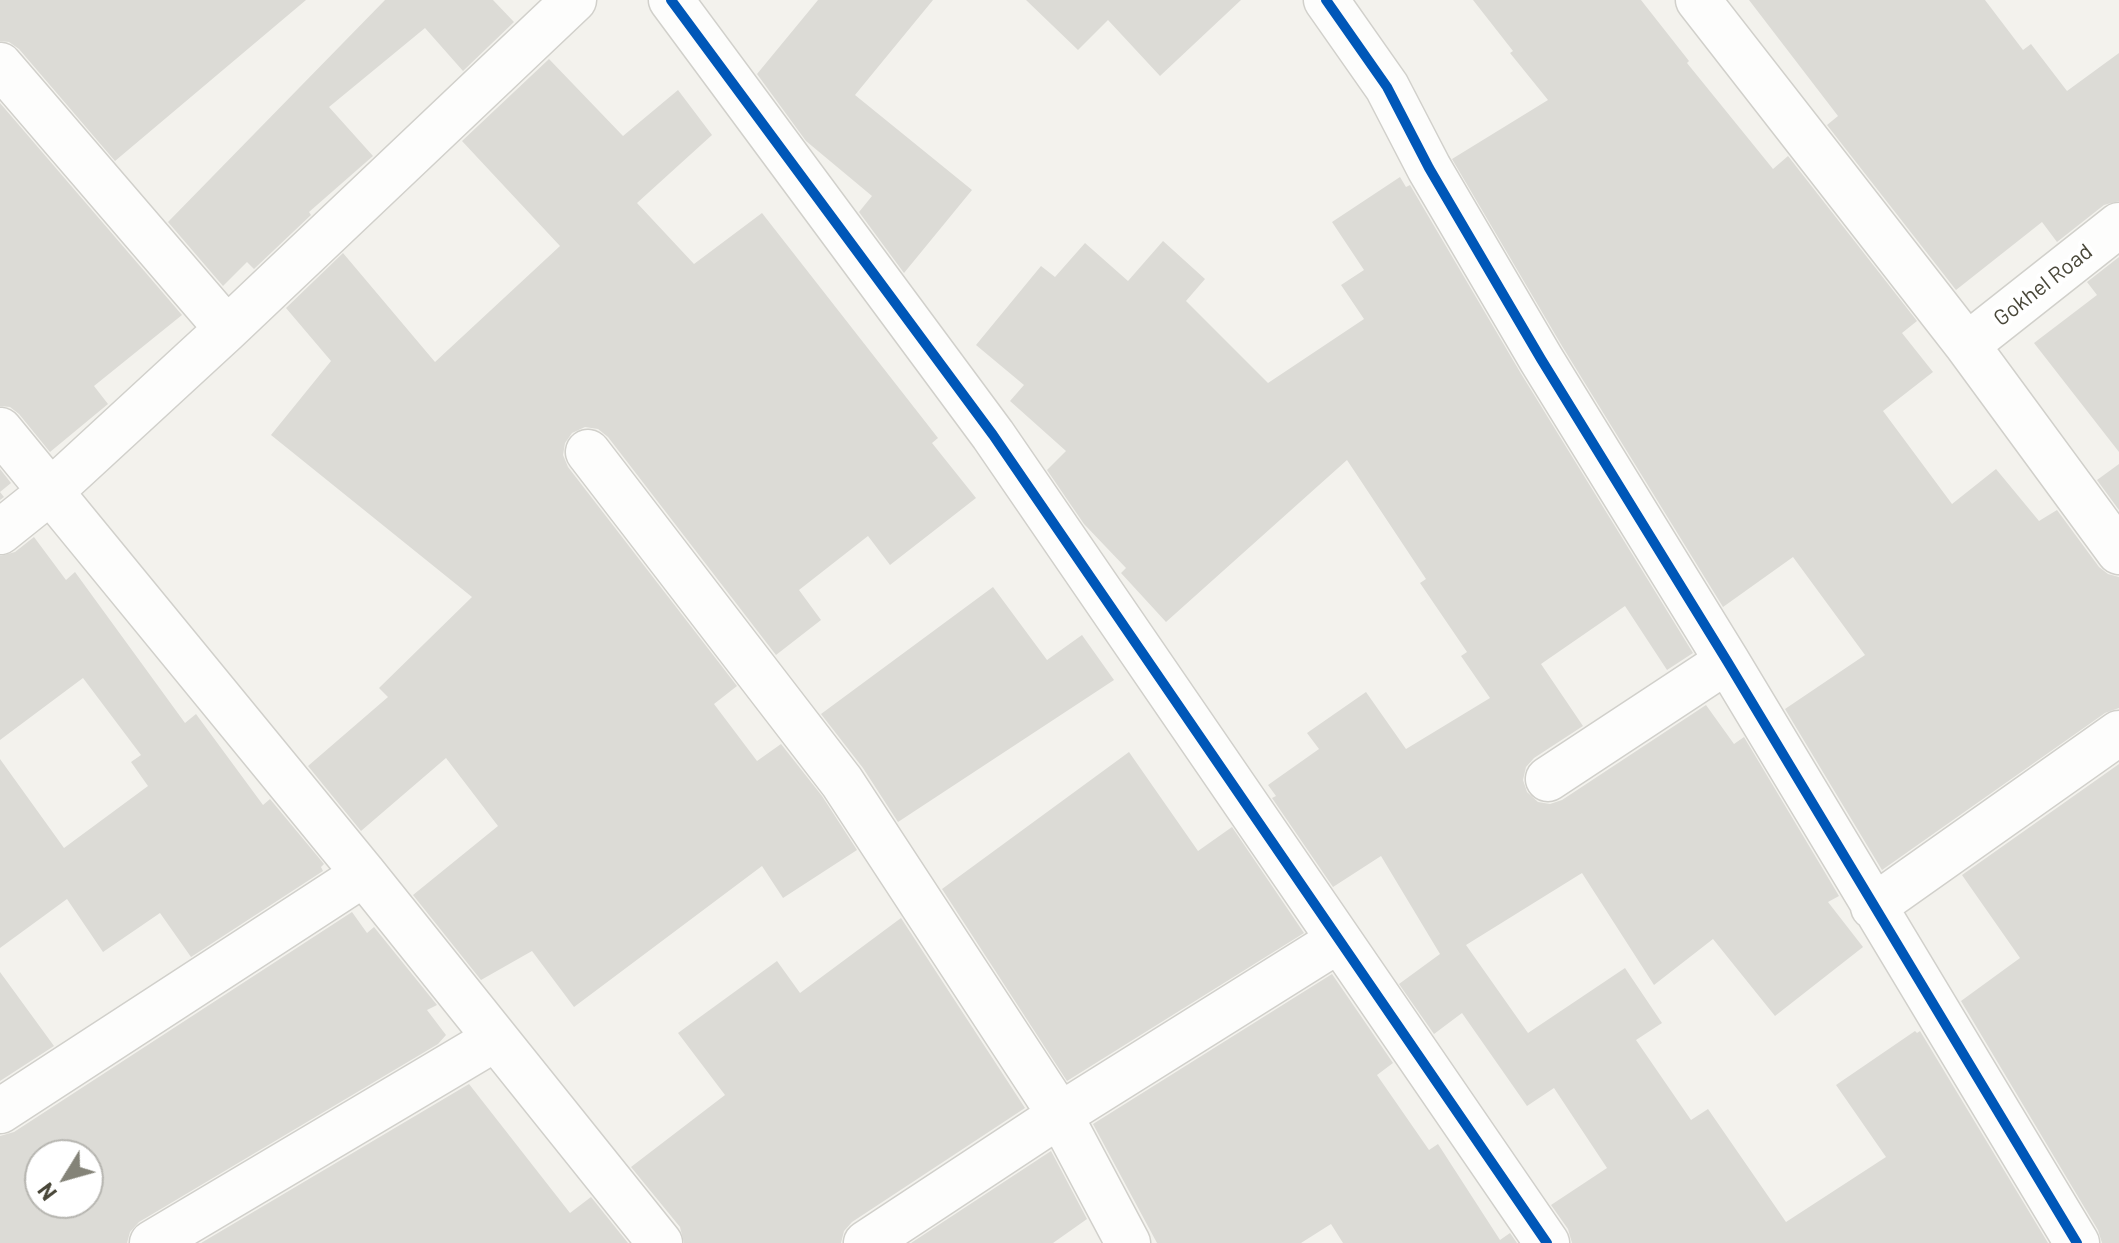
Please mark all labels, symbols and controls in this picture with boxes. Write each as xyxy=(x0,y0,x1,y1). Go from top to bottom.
street label: Gokhel Road xyxy=(1988,238,2098,332)
north arrow xyxy=(24,1139,104,1219)
text: N xyxy=(32,1179,61,1206)

